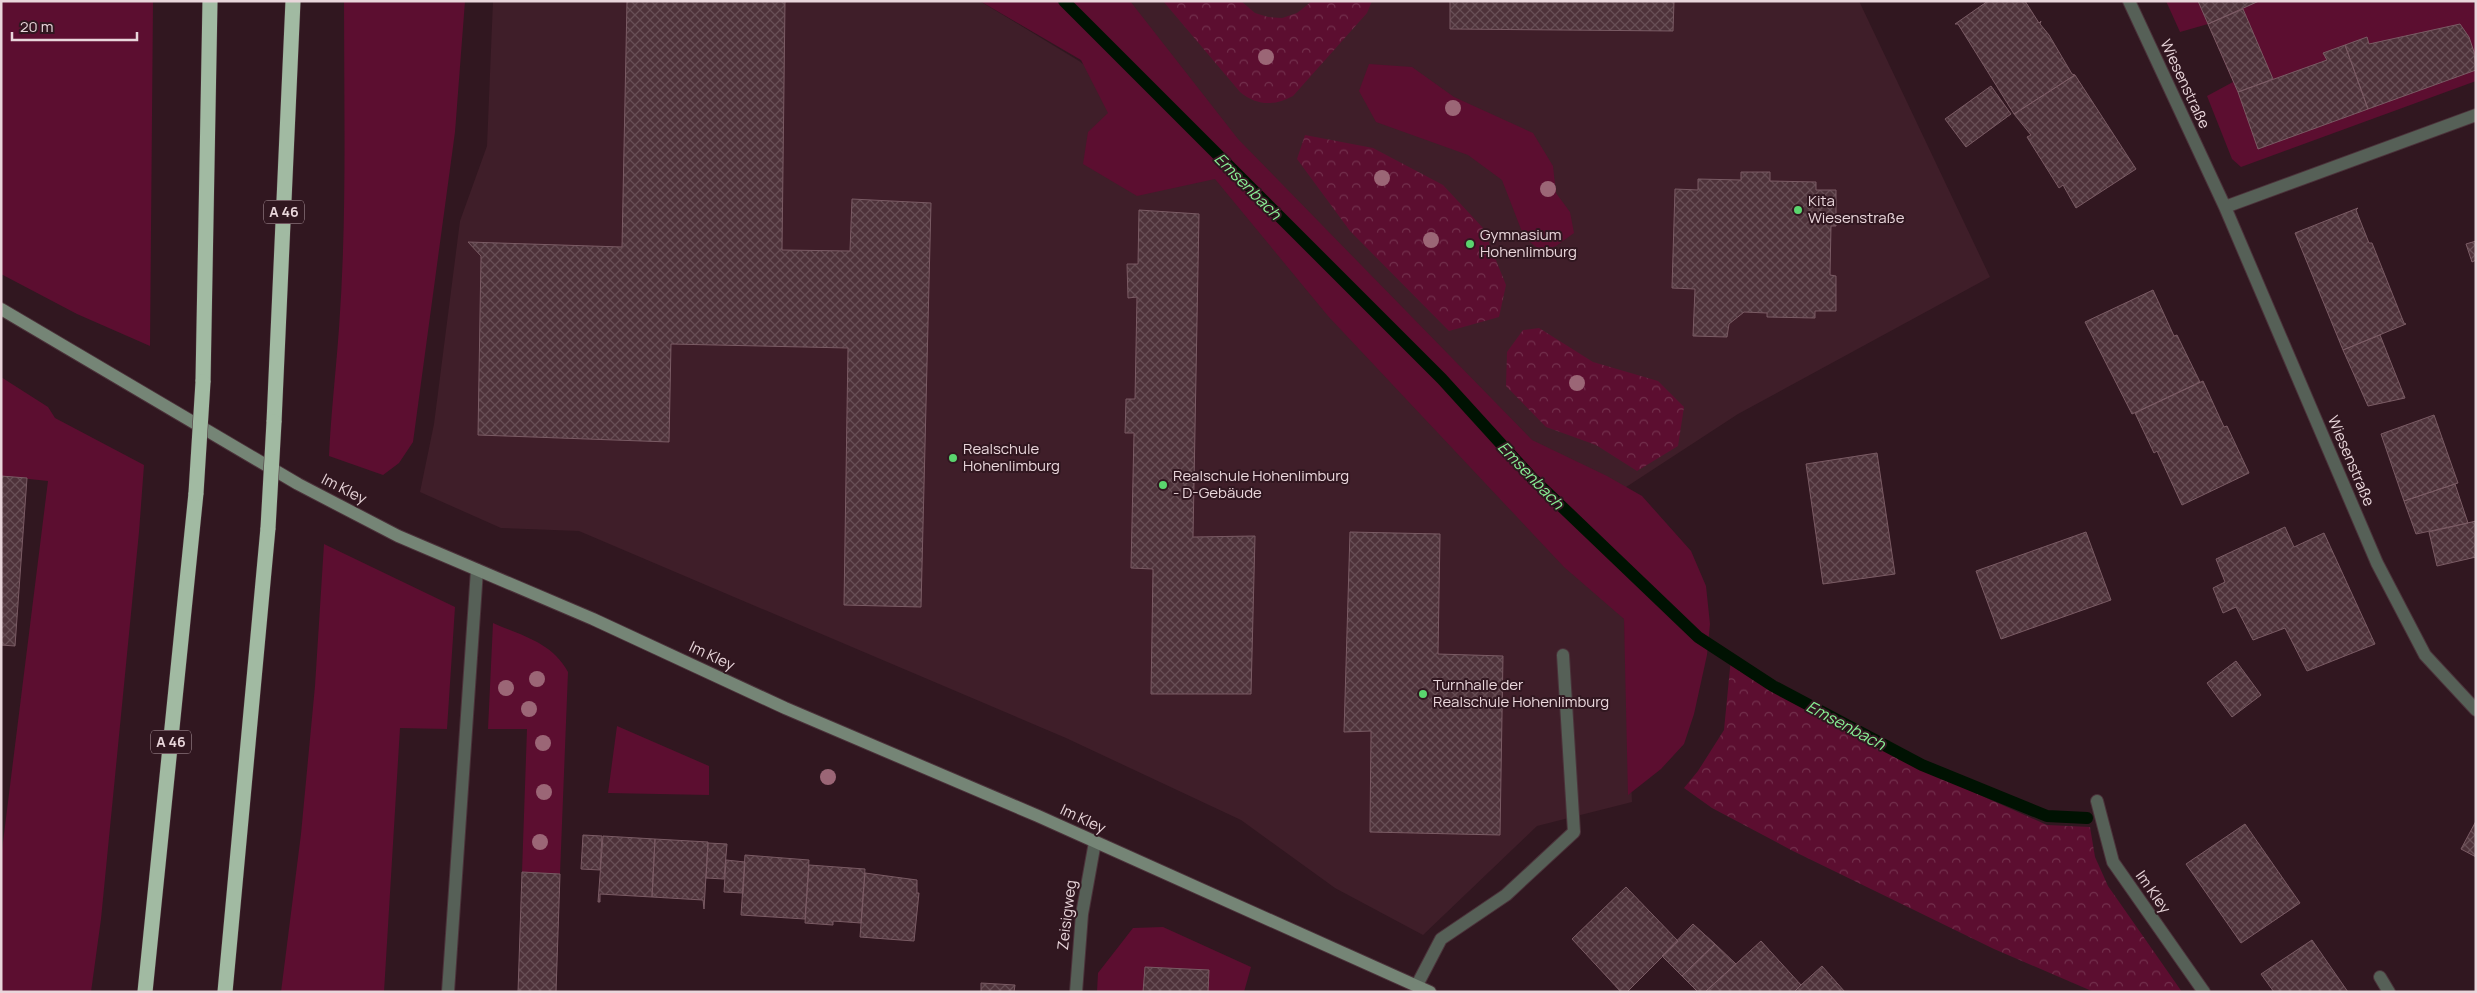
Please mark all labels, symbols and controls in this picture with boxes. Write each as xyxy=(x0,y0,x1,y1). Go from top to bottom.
scale bar xyxy=(12,10,138,42)
text: 20 m xyxy=(20,16,53,37)
street label: Wiesenstraße xyxy=(2156,36,2215,132)
water label: Emsenbach xyxy=(1210,148,1287,225)
place label: Kita Wiesenstraße xyxy=(1808,190,1905,228)
road number: A 46 xyxy=(264,200,304,223)
marker: Kita Wiesenstraße xyxy=(1792,204,1804,216)
place label: Gymnasium Hohenlimburg xyxy=(1480,224,1577,262)
marker: Gymnasium Hohenlimburg xyxy=(1464,238,1476,250)
street label: Wiesenstraße xyxy=(2323,412,2380,509)
water label: Emsenbach xyxy=(1493,436,1569,514)
place label: Realschule Hohenlimburg xyxy=(963,438,1060,476)
marker: Realschule Hohenlimburg xyxy=(947,452,959,464)
place label: Realschule Hohenlimburg - D-Gebäude xyxy=(1173,465,1349,503)
street label: Im Kley xyxy=(318,468,371,509)
marker: Realschule Hohenlimburg - D-Gebäude xyxy=(1157,479,1169,491)
street label: Im Kley xyxy=(686,636,739,675)
place label: Turnhalle der Realschule Hohenlimburg xyxy=(1433,674,1609,712)
marker: Turnhalle der Realschule Hohenlimburg xyxy=(1417,688,1429,700)
water label: Emsenbach xyxy=(1803,695,1890,755)
road number: A 46 xyxy=(151,730,191,754)
street label: Im Kley xyxy=(1057,799,1110,838)
street label: Im Kley xyxy=(2131,866,2176,918)
street label: Zeisigweg xyxy=(1052,879,1081,951)

